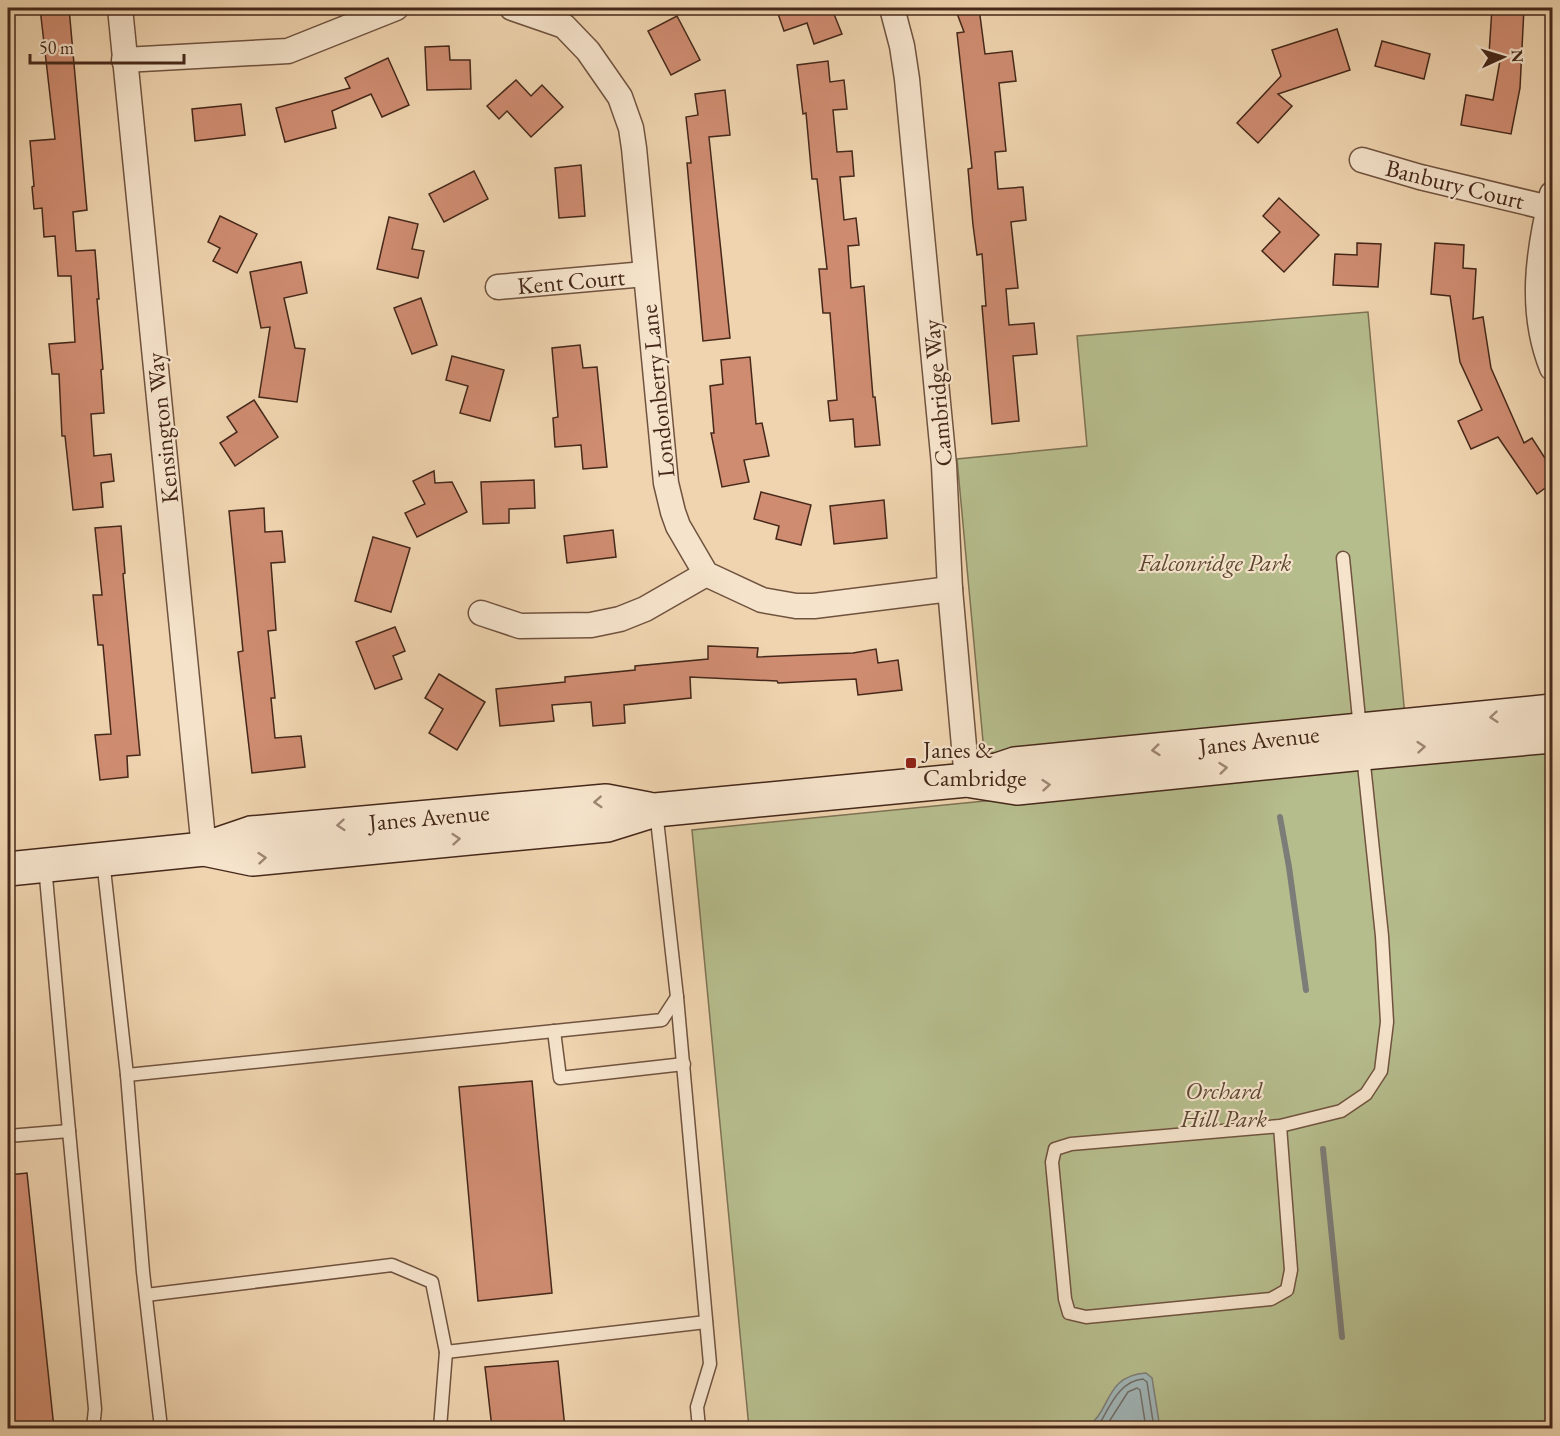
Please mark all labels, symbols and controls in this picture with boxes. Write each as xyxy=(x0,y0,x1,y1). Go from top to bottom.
scale bar xyxy=(30,27,184,65)
north arrow xyxy=(1473,27,1533,87)
text: 50 m xyxy=(39,36,74,59)
text: N xyxy=(1507,49,1528,63)
street label: Banbury Court xyxy=(1382,152,1528,216)
street label: Kent Court xyxy=(516,261,627,301)
street label: Londonberry Lane xyxy=(632,303,682,479)
street label: Cambridge Way xyxy=(915,318,959,468)
street label: Kensington Way xyxy=(139,351,185,505)
park label: Falconridge Park xyxy=(1138,547,1291,578)
one-way arrow xyxy=(1490,710,1499,723)
street label: Janes Avenue xyxy=(1195,718,1321,762)
place label: Janes & Cambridge xyxy=(921,734,1027,793)
one-way arrow xyxy=(1416,741,1426,754)
one-way arrow xyxy=(1151,743,1160,756)
marker: Janes & Cambridge xyxy=(904,756,918,770)
one-way arrow xyxy=(1219,762,1228,775)
one-way arrow xyxy=(1042,779,1051,792)
street label: Janes Avenue xyxy=(365,796,491,838)
one-way arrow xyxy=(593,796,602,809)
one-way arrow xyxy=(336,818,345,831)
one-way arrow xyxy=(451,833,460,846)
one-way arrow xyxy=(257,852,266,865)
park label: Orchard Hill Park xyxy=(1180,1075,1267,1134)

